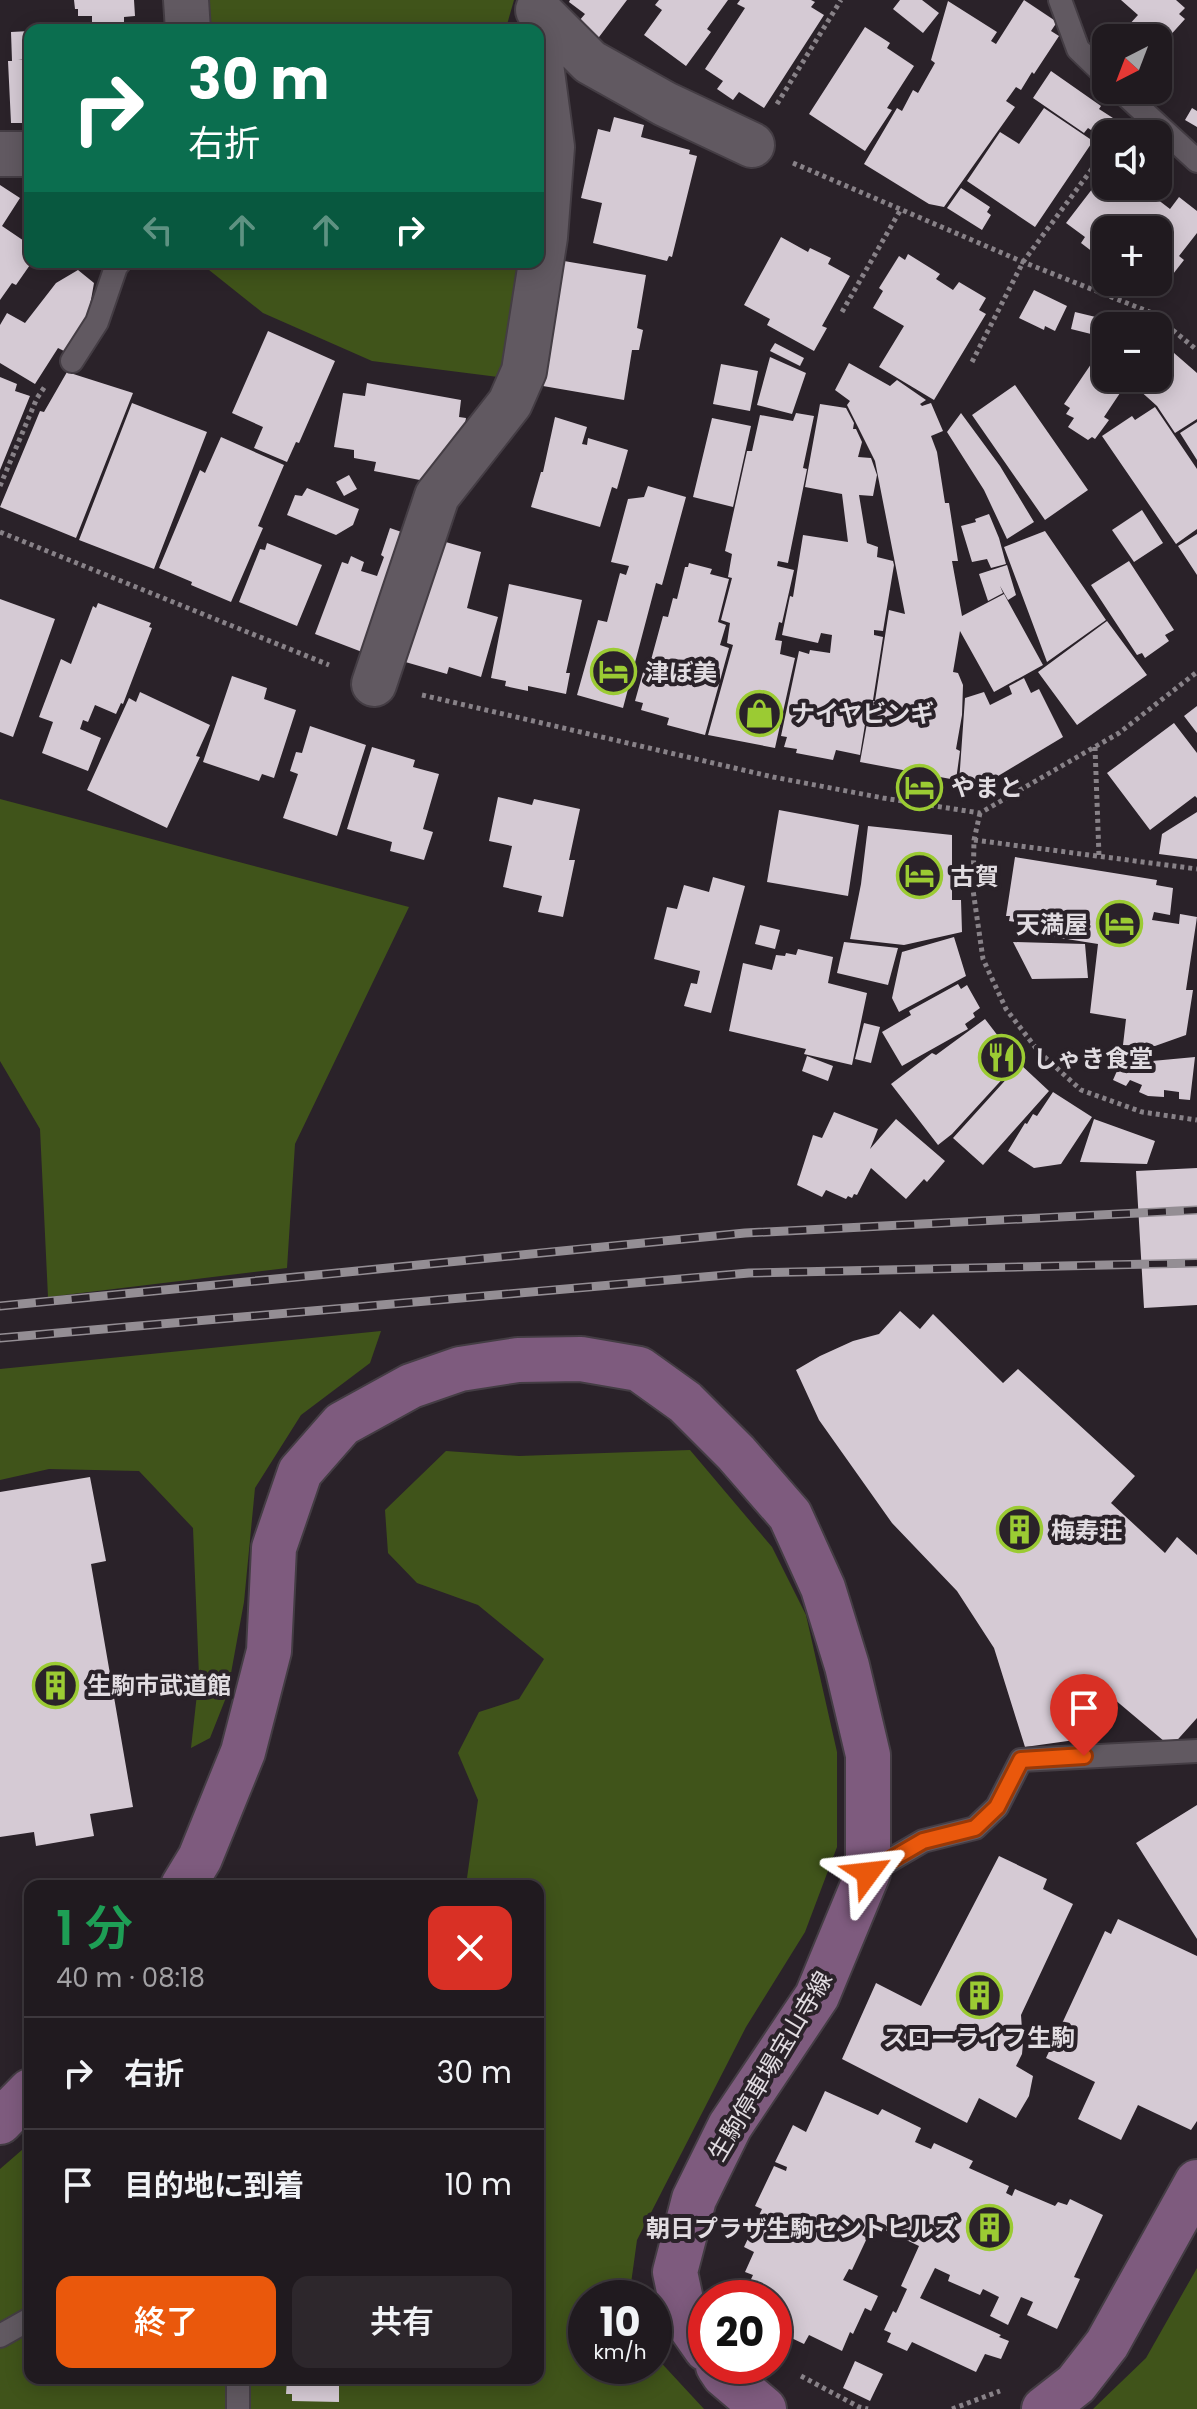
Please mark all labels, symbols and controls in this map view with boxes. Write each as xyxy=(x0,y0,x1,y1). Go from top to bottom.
north arrow xyxy=(1092,24,1172,104)
map controls xyxy=(1092,24,1172,392)
text: 30 m xyxy=(188,40,330,119)
icon: right xyxy=(56,56,160,160)
text: 右折 xyxy=(188,118,260,169)
button: sound xyxy=(1092,120,1172,200)
icon: left xyxy=(136,208,180,252)
icon: ahead xyxy=(220,208,264,252)
icon: ahead xyxy=(304,208,348,252)
icon: right xyxy=(388,208,432,252)
button: + xyxy=(1092,216,1172,296)
button: − xyxy=(1092,312,1172,392)
hotel icon: 津ぼ美 xyxy=(590,648,638,696)
place label: 津ぼ美 xyxy=(645,656,717,689)
shop icon: ナイヤビンギ xyxy=(736,689,784,737)
place label: ナイヤビンギ xyxy=(791,697,934,730)
hotel icon: やまと xyxy=(896,763,944,811)
place label: やまと xyxy=(951,771,1023,804)
hotel icon: 古賀 xyxy=(896,852,944,900)
place label: 古賀 xyxy=(951,860,999,893)
hotel icon: 天満屋 xyxy=(1095,900,1143,948)
place label: 天満屋 xyxy=(1016,908,1088,941)
restaurant icon: しゃき食堂 xyxy=(978,1034,1026,1082)
place label: しゃき食堂 xyxy=(1033,1042,1153,1075)
building icon: 梅寿荘 xyxy=(996,1506,1044,1554)
place label: 梅寿荘 xyxy=(1051,1514,1123,1547)
building icon: 生駒市武道館 xyxy=(32,1661,80,1709)
place label: 生駒市武道館 xyxy=(87,1669,231,1702)
pin xyxy=(1050,1674,1118,1756)
icon: arrive xyxy=(1062,1686,1106,1730)
position arrow xyxy=(826,1831,910,1915)
text: 1 分 xyxy=(56,1895,133,1962)
button: close xyxy=(428,1906,512,1990)
text: 40 m · 08:18 xyxy=(56,1960,205,1996)
street label: 生駒停車場宝山寺線 xyxy=(700,1965,840,2167)
building icon: スローライフ生駒 xyxy=(955,1971,1003,2019)
place label: スローライフ生駒 xyxy=(883,2021,1075,2054)
icon: right xyxy=(56,2051,100,2095)
text: 30 m xyxy=(437,2051,512,2094)
text: 右折 xyxy=(124,2052,184,2095)
icon: arrive xyxy=(56,2163,100,2207)
text: 10 m xyxy=(445,2163,512,2206)
text: 目的地に到着 xyxy=(124,2164,304,2207)
building icon: 朝日プラザ生駒セントヒルズ xyxy=(965,2204,1013,2252)
place label: 朝日プラザ生駒セントヒルズ xyxy=(646,2212,958,2245)
button: 終了 xyxy=(56,2276,276,2368)
button: 共有 xyxy=(292,2276,512,2368)
speed limit sign: 20 xyxy=(688,2280,792,2384)
text: 10 xyxy=(599,2294,641,2350)
text: km/h xyxy=(593,2338,647,2366)

